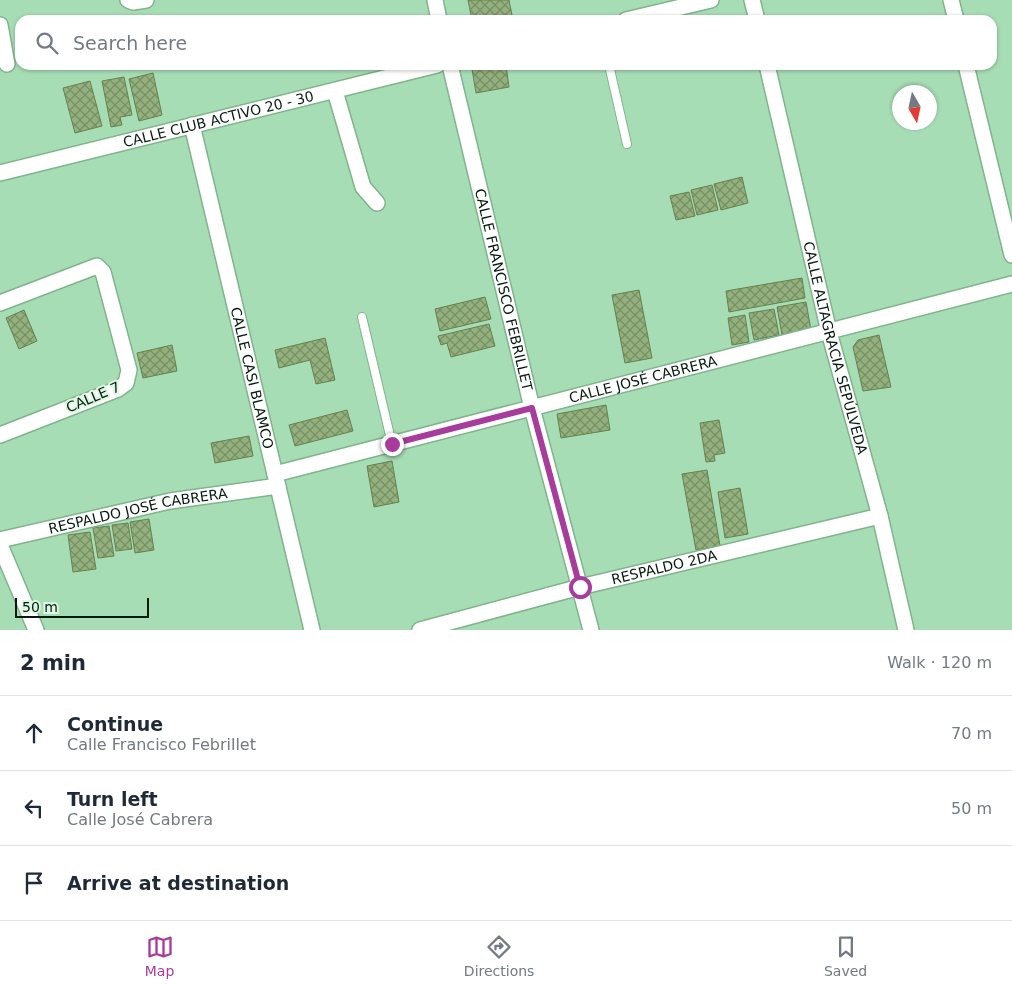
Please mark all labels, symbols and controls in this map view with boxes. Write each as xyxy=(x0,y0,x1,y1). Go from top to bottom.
search box xyxy=(15,15,997,70)
icon: search xyxy=(33,29,61,57)
text: Search here xyxy=(73,32,187,54)
north arrow xyxy=(892,85,937,130)
street label: CALLE CLUB ACTIVO 20 - 30 xyxy=(121,88,315,150)
street label: CALLE FRANCISCO FEBRILLET xyxy=(472,187,536,393)
street label: CALLE ALTAGRACIA SEPÚLVEDA xyxy=(800,240,871,456)
street label: CALLE CASI BLAMCO xyxy=(228,305,277,451)
street label: CALLE JOSÉ CABRERA xyxy=(567,352,719,406)
street label: CALLE 7 xyxy=(64,378,122,416)
route end xyxy=(381,433,404,456)
street label: RESPALDO JOSÉ CABRERA xyxy=(47,485,229,537)
street label: RESPALDO 2DA xyxy=(610,547,719,587)
route start xyxy=(569,576,592,599)
scale bar xyxy=(15,595,149,618)
text: 50 m xyxy=(22,599,58,615)
text: 2 min xyxy=(20,651,86,675)
text: Walk · 120 m xyxy=(887,653,992,672)
text: Continue xyxy=(67,713,163,735)
icon: ahead xyxy=(20,719,48,747)
text: 70 m xyxy=(951,724,992,743)
text: Calle Francisco Febrillet xyxy=(67,735,256,754)
text: Turn left xyxy=(67,788,158,810)
icon: left xyxy=(20,794,48,822)
text: 50 m xyxy=(951,799,992,818)
text: Calle José Cabrera xyxy=(67,810,213,829)
icon: arrive xyxy=(20,869,48,897)
text: Arrive at destination xyxy=(67,872,289,894)
tab: Map xyxy=(145,933,174,979)
tab: Directions xyxy=(464,933,534,979)
tab: Saved xyxy=(824,933,867,979)

